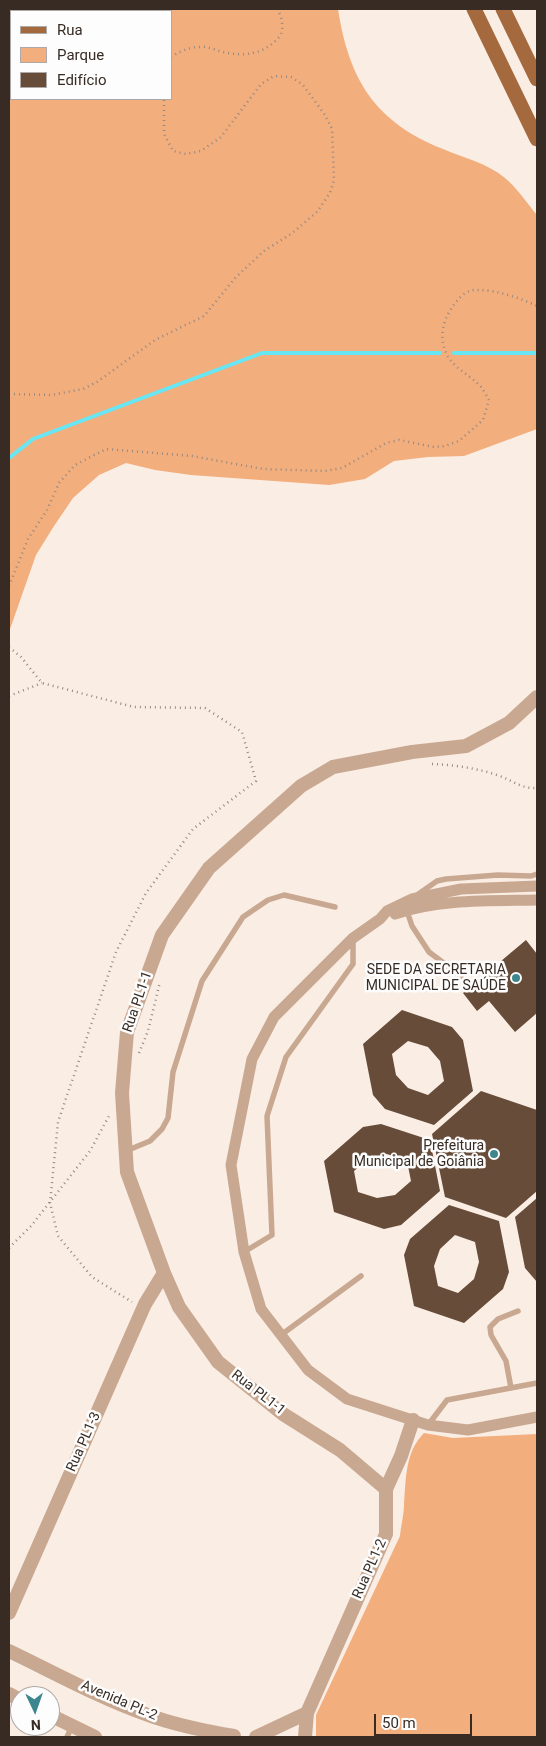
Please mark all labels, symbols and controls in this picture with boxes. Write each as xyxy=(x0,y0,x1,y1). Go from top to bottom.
legend xyxy=(10,10,172,100)
text: Rua xyxy=(57,21,83,39)
text: Parque xyxy=(57,46,104,64)
text: Edifício xyxy=(57,71,106,89)
place label: SEDE DA SECRETARIA MUNICIPAL DE SAÚDE xyxy=(366,962,506,994)
street label: Rua PL1-1 xyxy=(120,969,156,1035)
marker: SEDE DA SECRETARIA MUNICIPAL DE SAÚDE xyxy=(510,972,522,984)
place label: Prefeitura Municipal de Goiânia xyxy=(354,1138,484,1170)
marker: Prefeitura Municipal de Goiânia xyxy=(488,1148,500,1160)
street label: Rua PL1-1 xyxy=(228,1367,288,1419)
street label: Rua PL1-3 xyxy=(63,1410,105,1474)
street label: Rua PL1-2 xyxy=(349,1537,391,1601)
street label: Avenida PL-2 xyxy=(78,1677,160,1725)
north arrow xyxy=(10,1686,60,1736)
scale bar xyxy=(376,1704,474,1736)
text: 50 m xyxy=(382,1714,416,1732)
text: N xyxy=(30,1717,41,1733)

